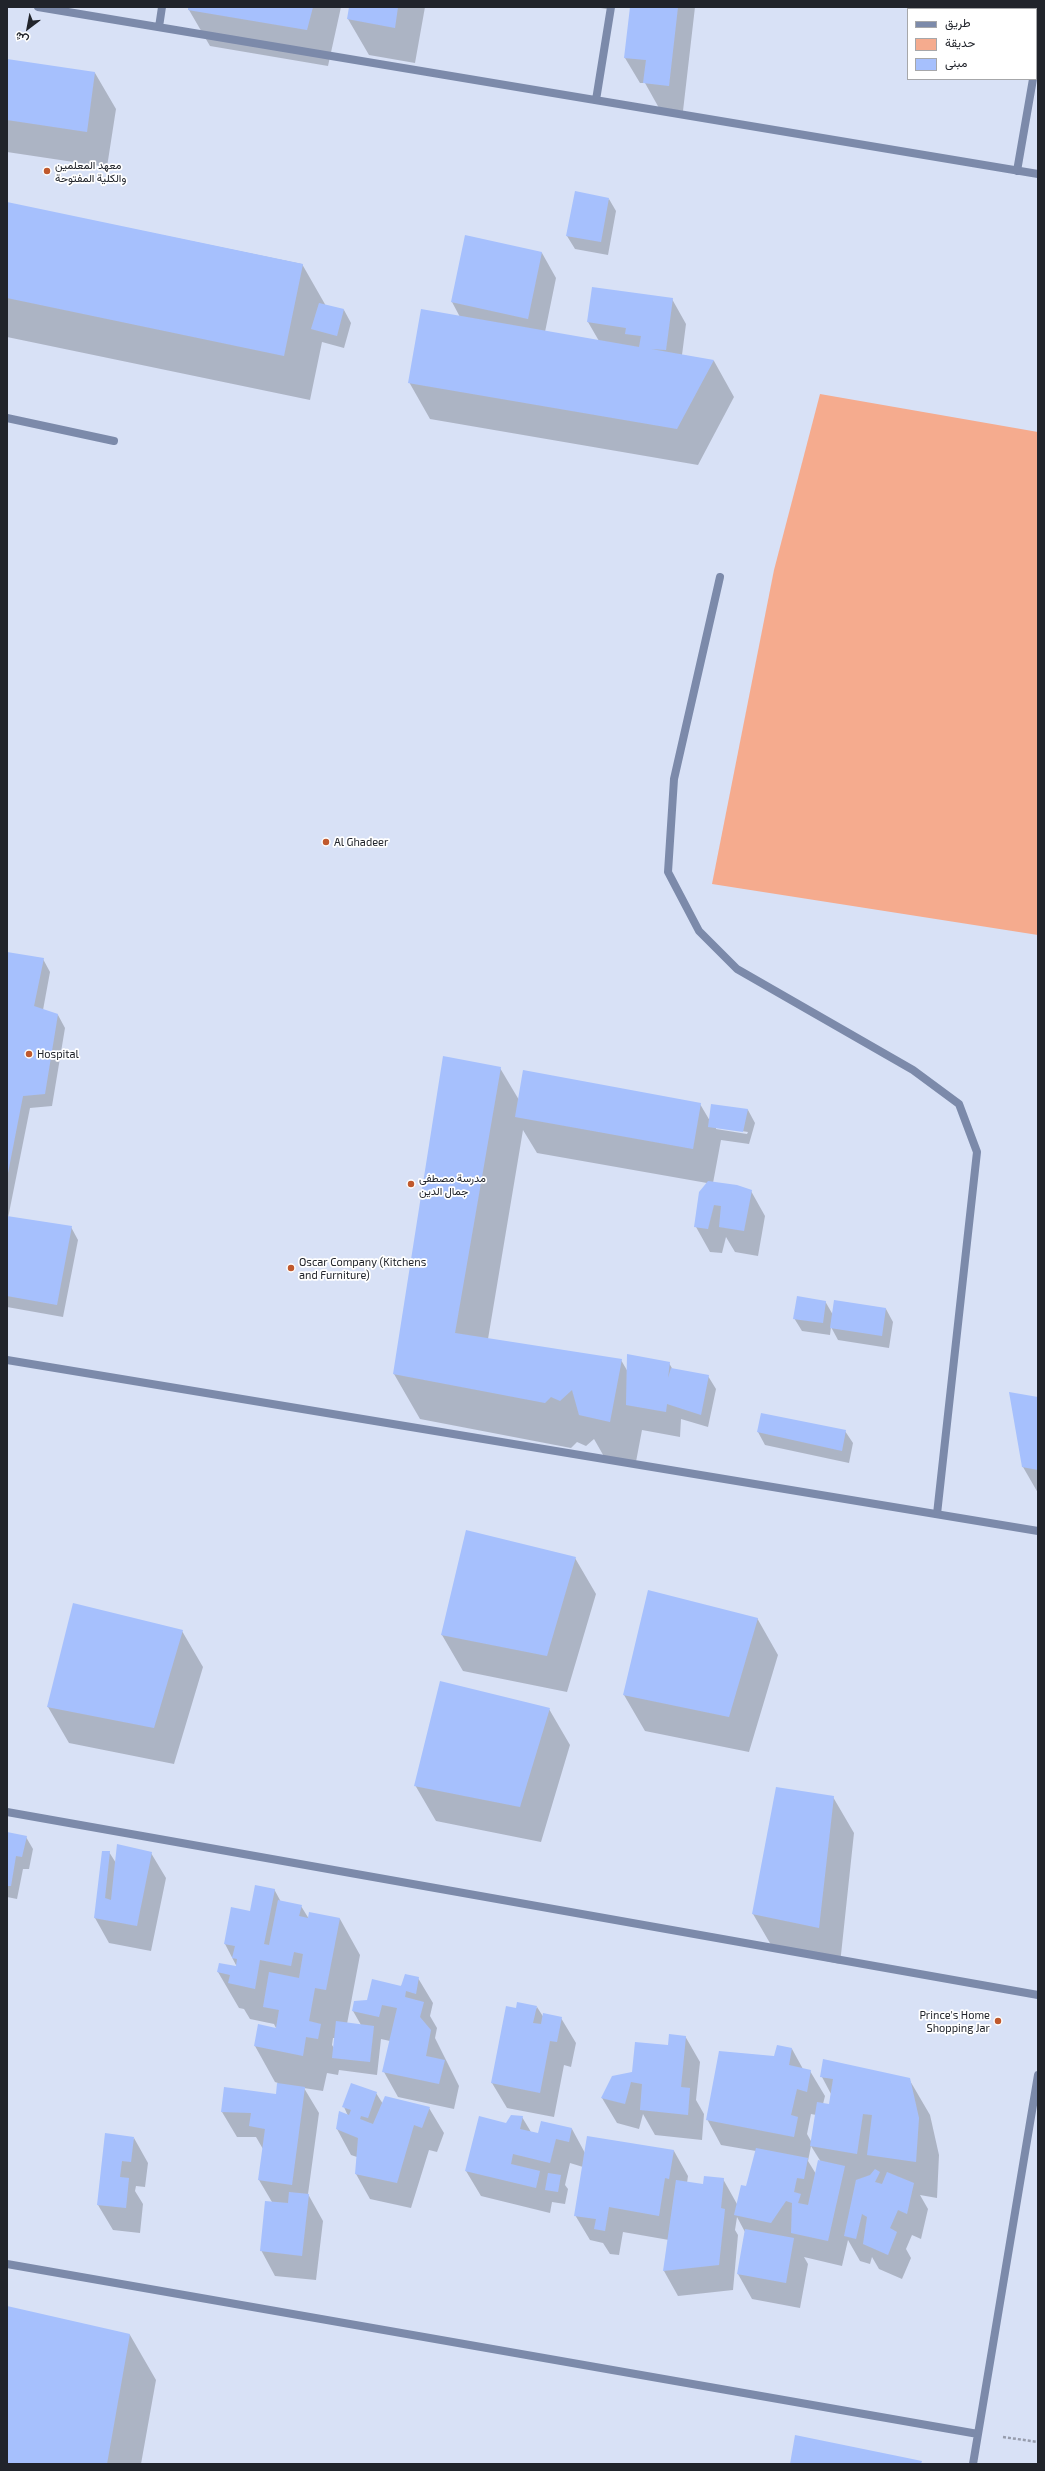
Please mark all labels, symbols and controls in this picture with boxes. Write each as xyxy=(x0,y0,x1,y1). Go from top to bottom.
north arrow xyxy=(8,8,48,48)
legend xyxy=(907,8,1037,80)
text: طريق xyxy=(945,15,970,29)
text: ش xyxy=(12,30,30,48)
text: حديقة xyxy=(945,35,975,49)
text: مبنى xyxy=(945,55,967,69)
place label: معهد المعلمين والكلية المفتوحة xyxy=(55,158,126,184)
marker: معهد المعلمين والكلية المفتوحة xyxy=(42,166,52,176)
place label: Al Ghadeer xyxy=(334,835,388,849)
marker: Al Ghadeer xyxy=(321,837,331,847)
place label: Hospital xyxy=(37,1047,79,1061)
marker: Hospital xyxy=(24,1049,34,1059)
place label: مدرسة مصطفى جمال الدين xyxy=(419,1171,486,1197)
marker: مدرسة مصطفى جمال الدين xyxy=(406,1179,416,1189)
place label: Oscar Company (Kitchens and Furniture) xyxy=(299,1255,426,1281)
marker: Oscar Company (Kitchens and Furniture) xyxy=(286,1263,296,1273)
place label: Prince's Home Shopping Jar xyxy=(919,2008,990,2034)
marker: Prince's Home Shopping Jar xyxy=(993,2016,1003,2026)

